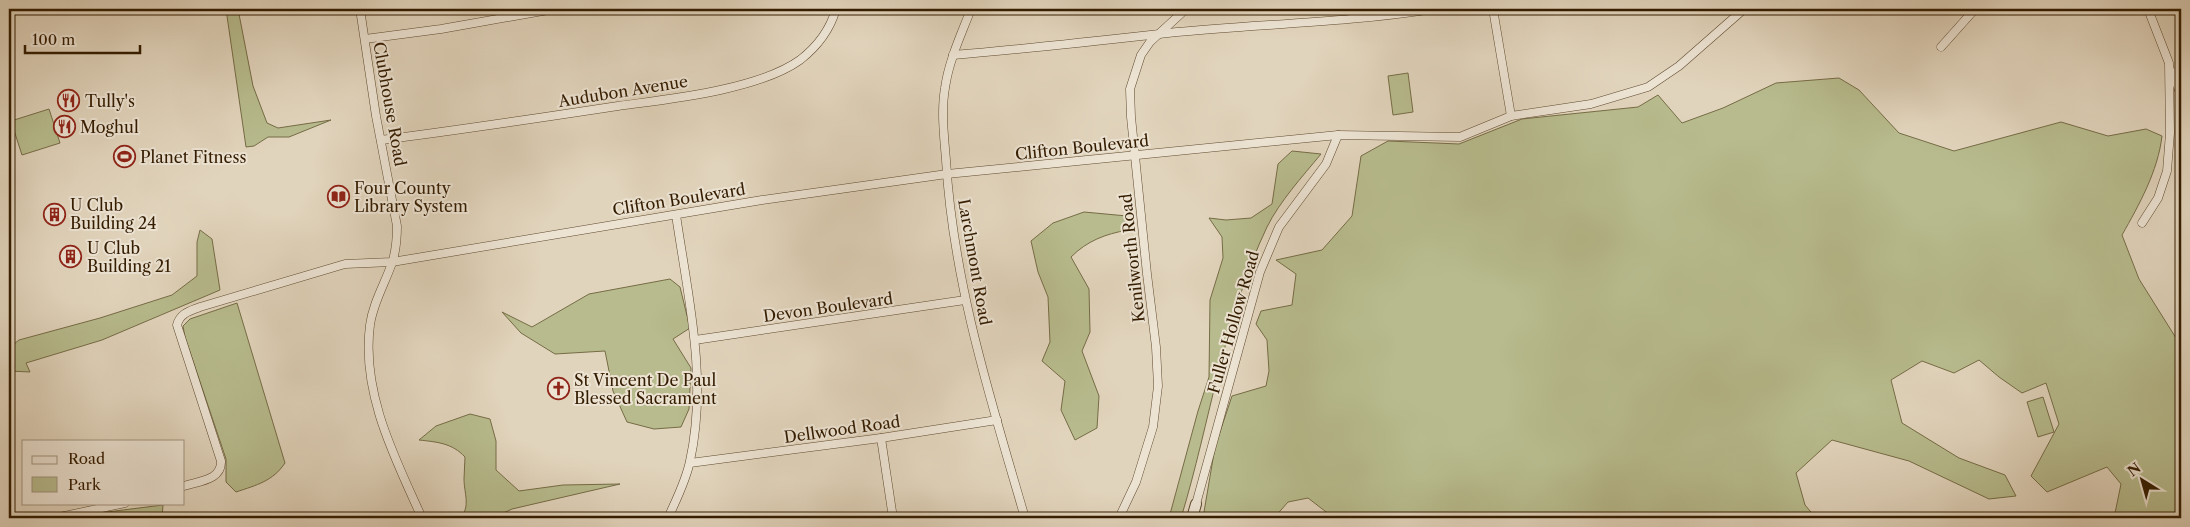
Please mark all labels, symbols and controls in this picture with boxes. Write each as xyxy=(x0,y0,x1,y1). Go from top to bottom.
scale bar xyxy=(25,22,140,54)
text: 100 m xyxy=(32,30,75,49)
street label: Clubhouse Road xyxy=(369,40,411,168)
street label: Audubon Avenue xyxy=(556,71,689,111)
restaurant icon: Tully's xyxy=(57,89,81,113)
place label: Tully's xyxy=(85,91,135,111)
restaurant icon: Moghul xyxy=(52,115,76,139)
place label: Moghul xyxy=(80,117,139,137)
street label: Clifton Boulevard xyxy=(1014,130,1150,164)
sports icon: Planet Fitness xyxy=(112,145,136,169)
place label: Planet Fitness xyxy=(140,147,246,167)
place label: Four County Library System xyxy=(354,178,468,216)
street label: Clifton Boulevard xyxy=(611,179,747,219)
library icon: Four County Library System xyxy=(326,185,350,209)
street label: Kenilworth Road xyxy=(1115,192,1149,323)
place label: U Club Building 24 xyxy=(70,195,156,233)
street label: Larchmont Road xyxy=(954,197,996,327)
building icon: U Club Building 24 xyxy=(42,202,66,226)
place label: U Club Building 21 xyxy=(87,238,171,276)
building icon: U Club Building 21 xyxy=(59,245,83,269)
street label: Fuller Hollow Road xyxy=(1203,248,1263,396)
street label: Devon Boulevard xyxy=(762,288,895,326)
place label: St Vincent De Paul Blessed Sacrament xyxy=(574,370,717,408)
church icon: St Vincent De Paul Blessed Sacrament xyxy=(546,377,570,401)
street label: Dellwood Road xyxy=(783,411,902,447)
legend xyxy=(22,440,185,504)
text: Road xyxy=(68,449,105,468)
north arrow xyxy=(2118,454,2168,504)
text: N xyxy=(2124,459,2144,480)
text: Park xyxy=(68,475,102,494)

